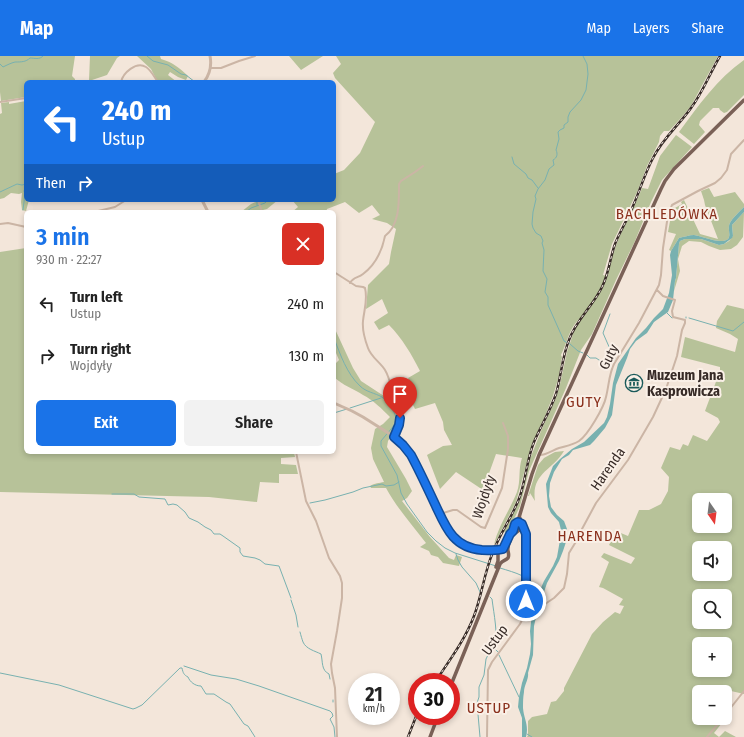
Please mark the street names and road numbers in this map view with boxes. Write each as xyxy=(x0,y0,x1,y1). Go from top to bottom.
street label: Guty xyxy=(596,341,623,372)
street label: Harenda xyxy=(587,444,629,494)
street label: Wojdyły xyxy=(469,472,500,521)
street label: Ustup xyxy=(478,621,512,659)

